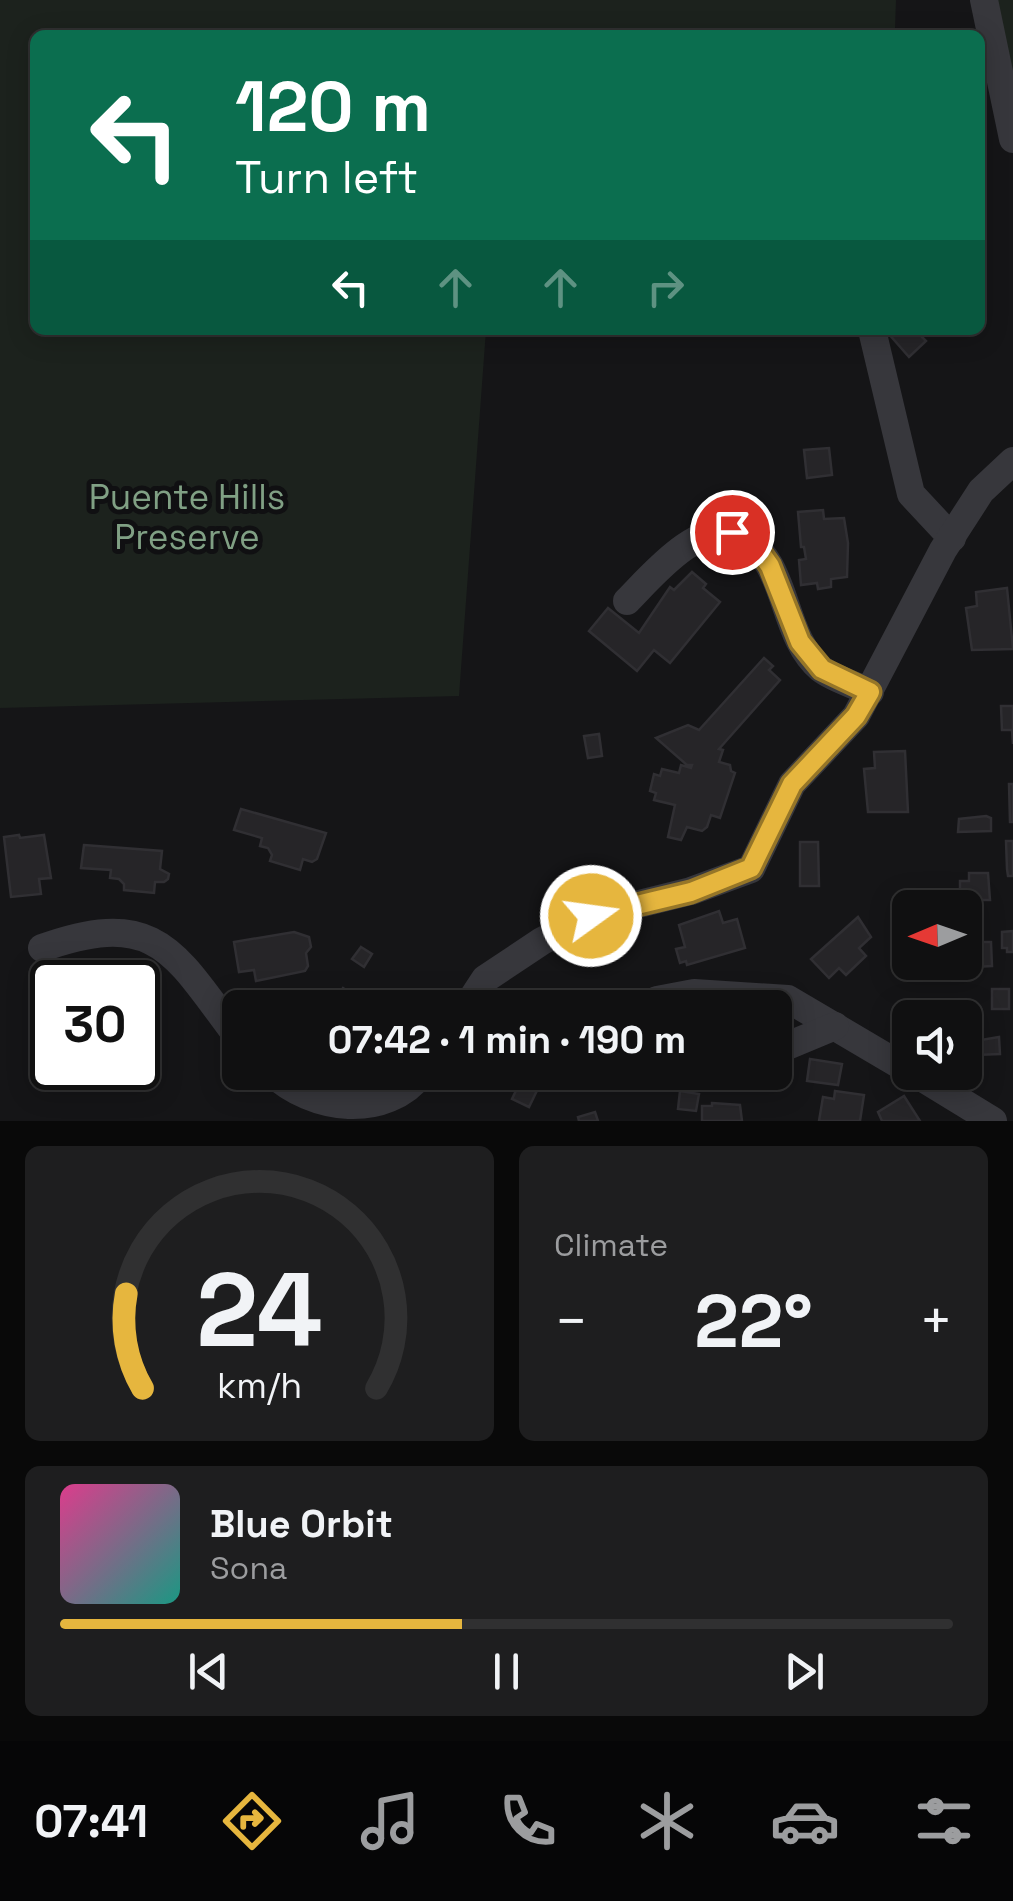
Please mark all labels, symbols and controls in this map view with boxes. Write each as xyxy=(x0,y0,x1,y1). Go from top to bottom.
text: 120 m xyxy=(235,62,431,151)
icon: left xyxy=(70,70,200,200)
text: Turn left xyxy=(235,149,418,206)
icon: left xyxy=(323,260,378,315)
icon: ahead xyxy=(428,260,483,315)
icon: ahead xyxy=(533,260,588,315)
icon: right xyxy=(638,260,693,315)
park label: Puente Hills Preserve xyxy=(89,475,285,559)
pin xyxy=(690,490,775,575)
icon: arrive xyxy=(705,505,760,560)
position arrow xyxy=(539,864,643,968)
north arrow xyxy=(892,890,982,980)
map controls xyxy=(892,890,982,1090)
speed limit sign: 30 xyxy=(30,960,160,1090)
button: sound xyxy=(892,1000,982,1090)
text: 07:42 · 1 min · 190 m xyxy=(328,1016,686,1064)
text: Climate xyxy=(554,1225,668,1265)
text: 24 xyxy=(196,1244,323,1376)
text: 22° xyxy=(694,1273,813,1369)
text: − xyxy=(554,1286,588,1356)
text: + xyxy=(919,1286,953,1356)
text: km/h xyxy=(217,1363,302,1408)
text: Blue Orbit xyxy=(210,1500,393,1548)
text: Sona xyxy=(210,1548,287,1588)
icon: previous xyxy=(181,1644,236,1699)
icon: pause xyxy=(479,1644,534,1699)
icon: next xyxy=(777,1644,832,1699)
icon: directions xyxy=(217,1786,287,1856)
icon: music xyxy=(355,1786,425,1856)
icon: phone xyxy=(493,1786,563,1856)
icon: climate xyxy=(632,1786,702,1856)
icon: car xyxy=(770,1786,840,1856)
icon: filters xyxy=(909,1786,979,1856)
text: 07:41 xyxy=(34,1793,148,1850)

